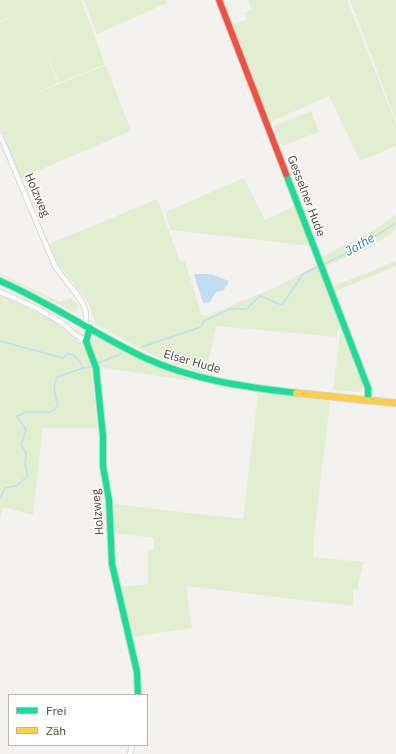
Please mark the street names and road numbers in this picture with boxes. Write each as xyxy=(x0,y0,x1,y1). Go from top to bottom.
street label: Gesselner Hude xyxy=(284,153,328,239)
street label: Holzweg xyxy=(21,171,53,219)
street label: Elser Hude xyxy=(162,347,222,377)
street label: Holzweg xyxy=(89,488,107,536)

